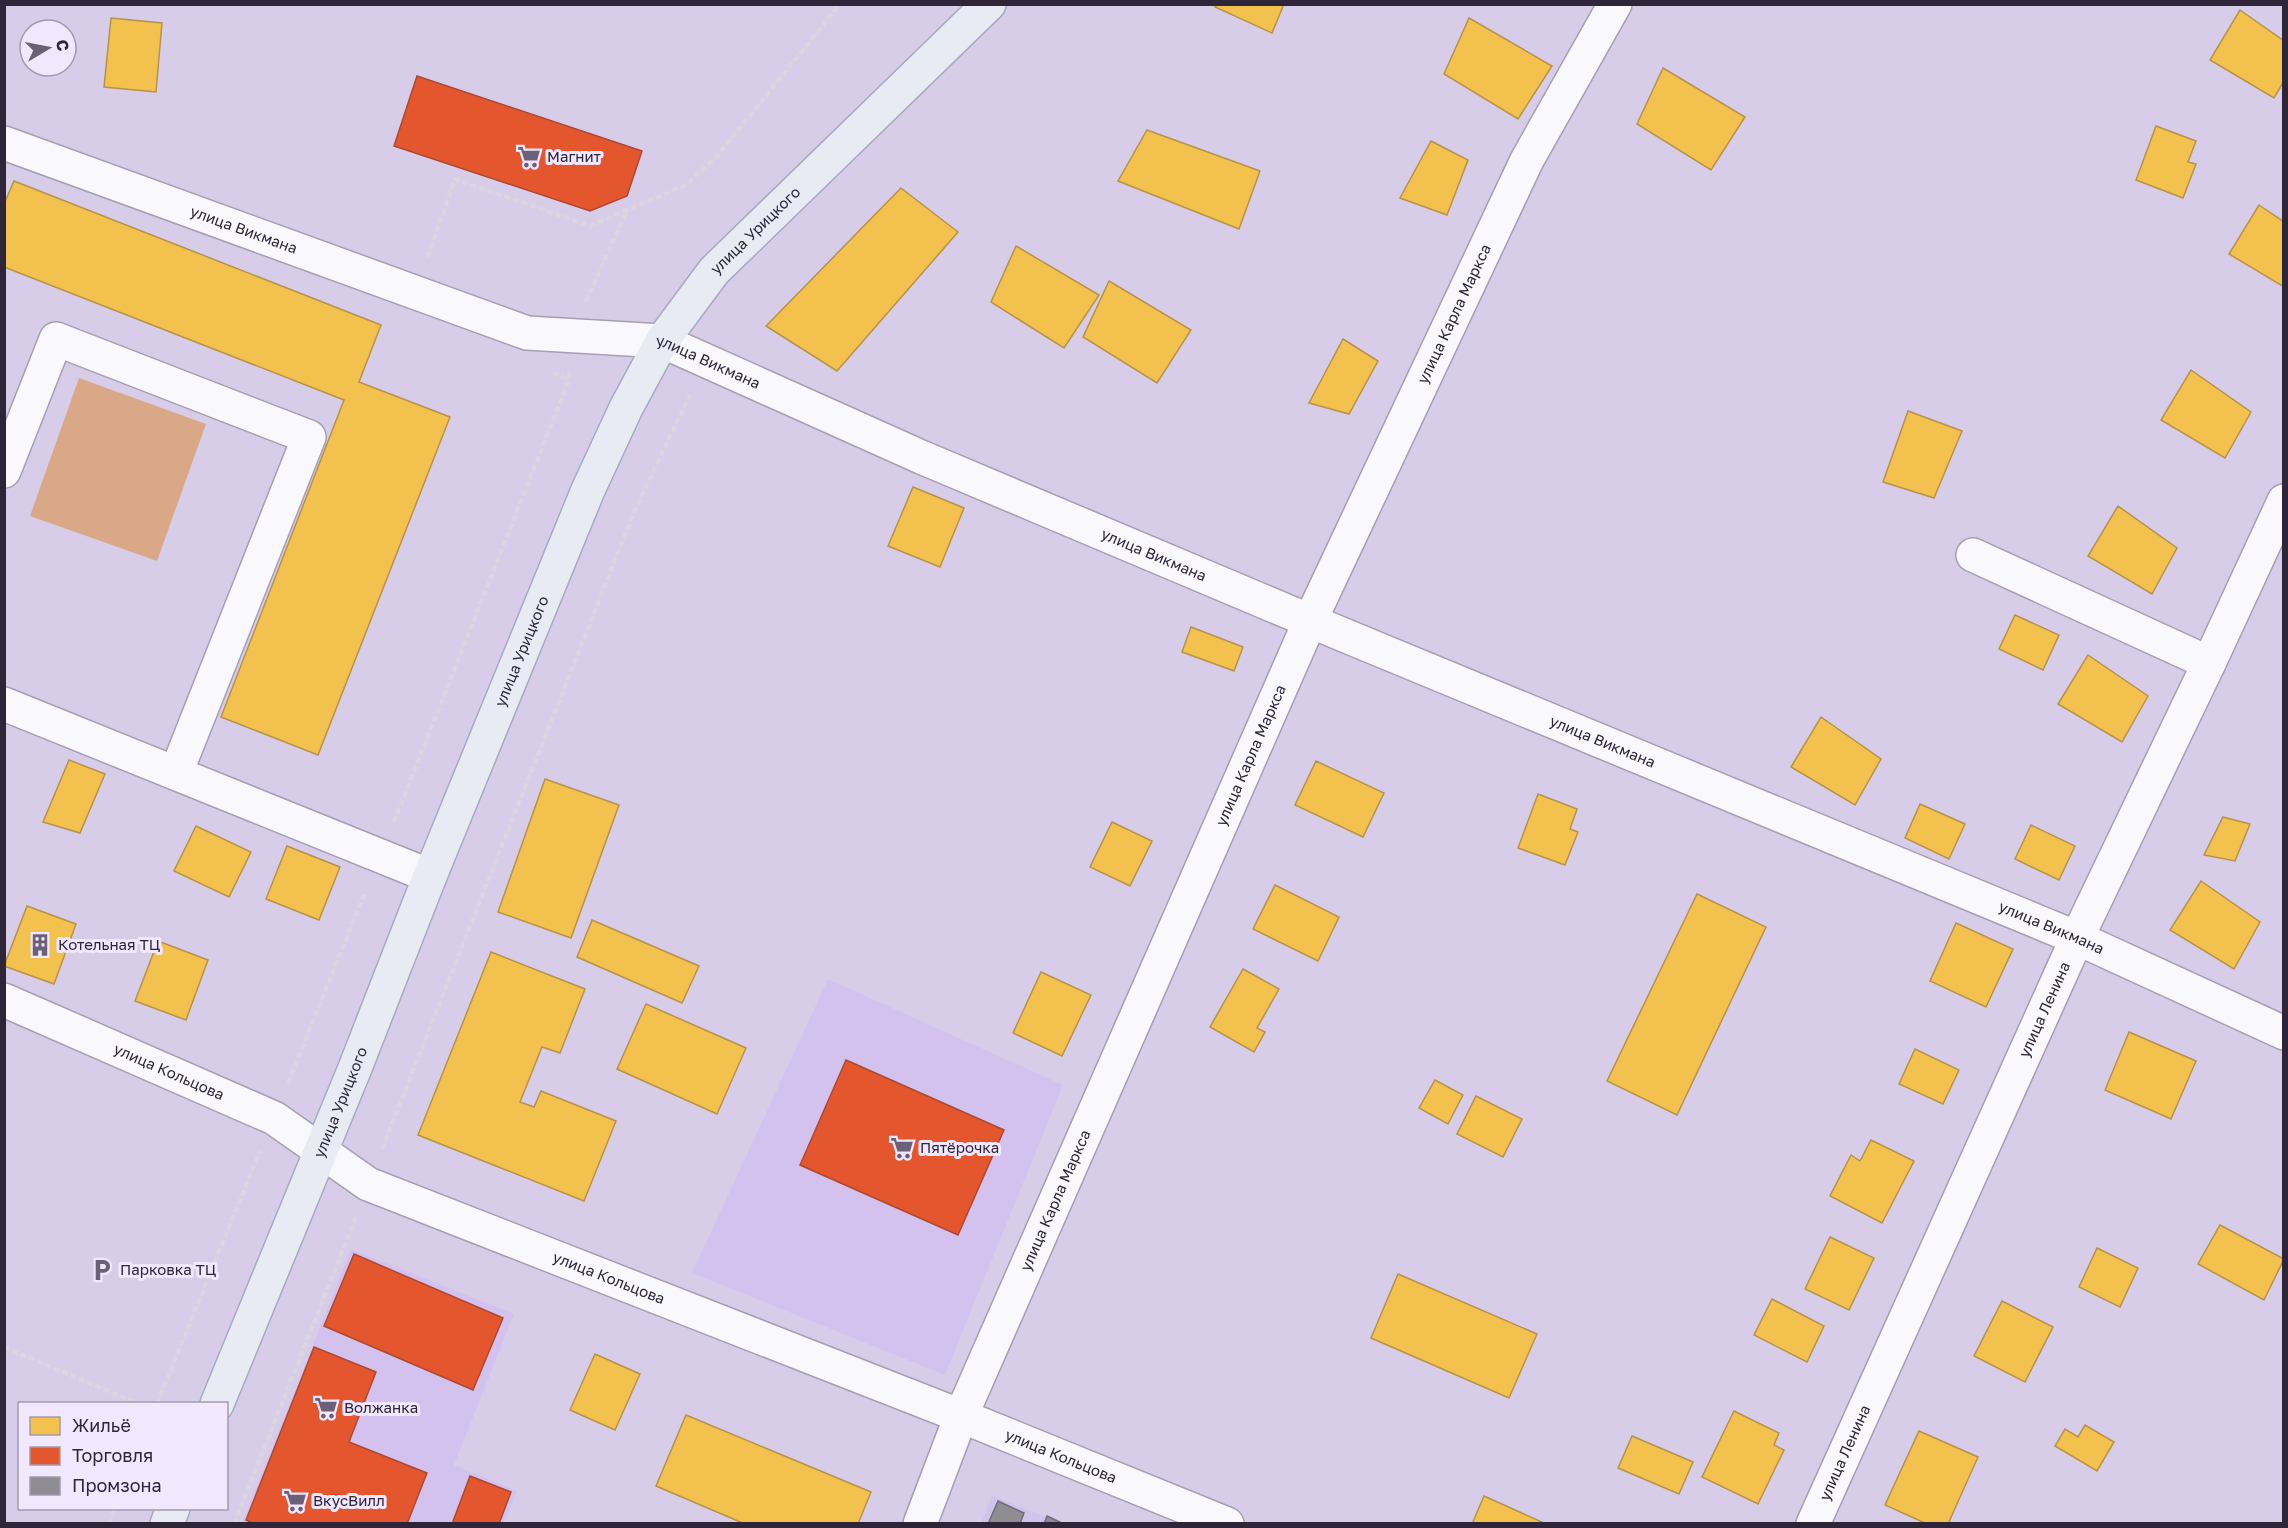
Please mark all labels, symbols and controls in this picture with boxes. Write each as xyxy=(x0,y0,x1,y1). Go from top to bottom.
north arrow xyxy=(18,18,78,78)
text: С xyxy=(52,38,74,53)
supermarket icon: Магнит xyxy=(516,144,542,170)
place label: Магнит xyxy=(547,147,602,165)
street label: улица Урицкого xyxy=(706,182,803,278)
street label: улица Викмана xyxy=(188,201,300,257)
street label: улица Карла Маркса xyxy=(1413,241,1494,386)
street label: улица Викмана xyxy=(656,331,763,392)
street label: улица Викмана xyxy=(1099,524,1209,584)
street label: улица Урицкого xyxy=(490,593,552,709)
street label: улица Карла Маркса xyxy=(1211,682,1289,828)
street label: улица Викмана xyxy=(1547,711,1658,771)
street label: улица Викмана xyxy=(1996,897,2107,957)
building icon: Котельная ТЦ xyxy=(27,932,53,958)
place label: Котельная ТЦ xyxy=(58,935,161,953)
street label: улица Ленина xyxy=(2014,959,2073,1060)
street label: улица Кольцова xyxy=(111,1039,227,1103)
street label: улица Урицкого xyxy=(309,1044,370,1160)
street label: улица Карла Маркса xyxy=(1016,1127,1094,1273)
supermarket icon: Пятёрочка xyxy=(889,1135,915,1161)
place label: Пятёрочка xyxy=(920,1138,999,1156)
street label: улица Кольцова xyxy=(550,1247,668,1307)
parking icon: Парковка ТЦ xyxy=(89,1257,115,1283)
place label: Парковка ТЦ xyxy=(120,1260,217,1278)
supermarket icon: Волжанка xyxy=(313,1395,339,1421)
place label: Волжанка xyxy=(344,1398,418,1416)
legend xyxy=(18,1402,228,1510)
street label: улица Ленина xyxy=(1815,1402,1874,1503)
text: Жильё xyxy=(72,1414,131,1436)
street label: улица Кольцова xyxy=(1003,1425,1120,1486)
text: Торговля xyxy=(72,1444,153,1466)
text: Промзона xyxy=(72,1474,162,1496)
supermarket icon: ВкусВилл xyxy=(282,1488,308,1514)
place label: ВкусВилл xyxy=(313,1491,385,1509)

